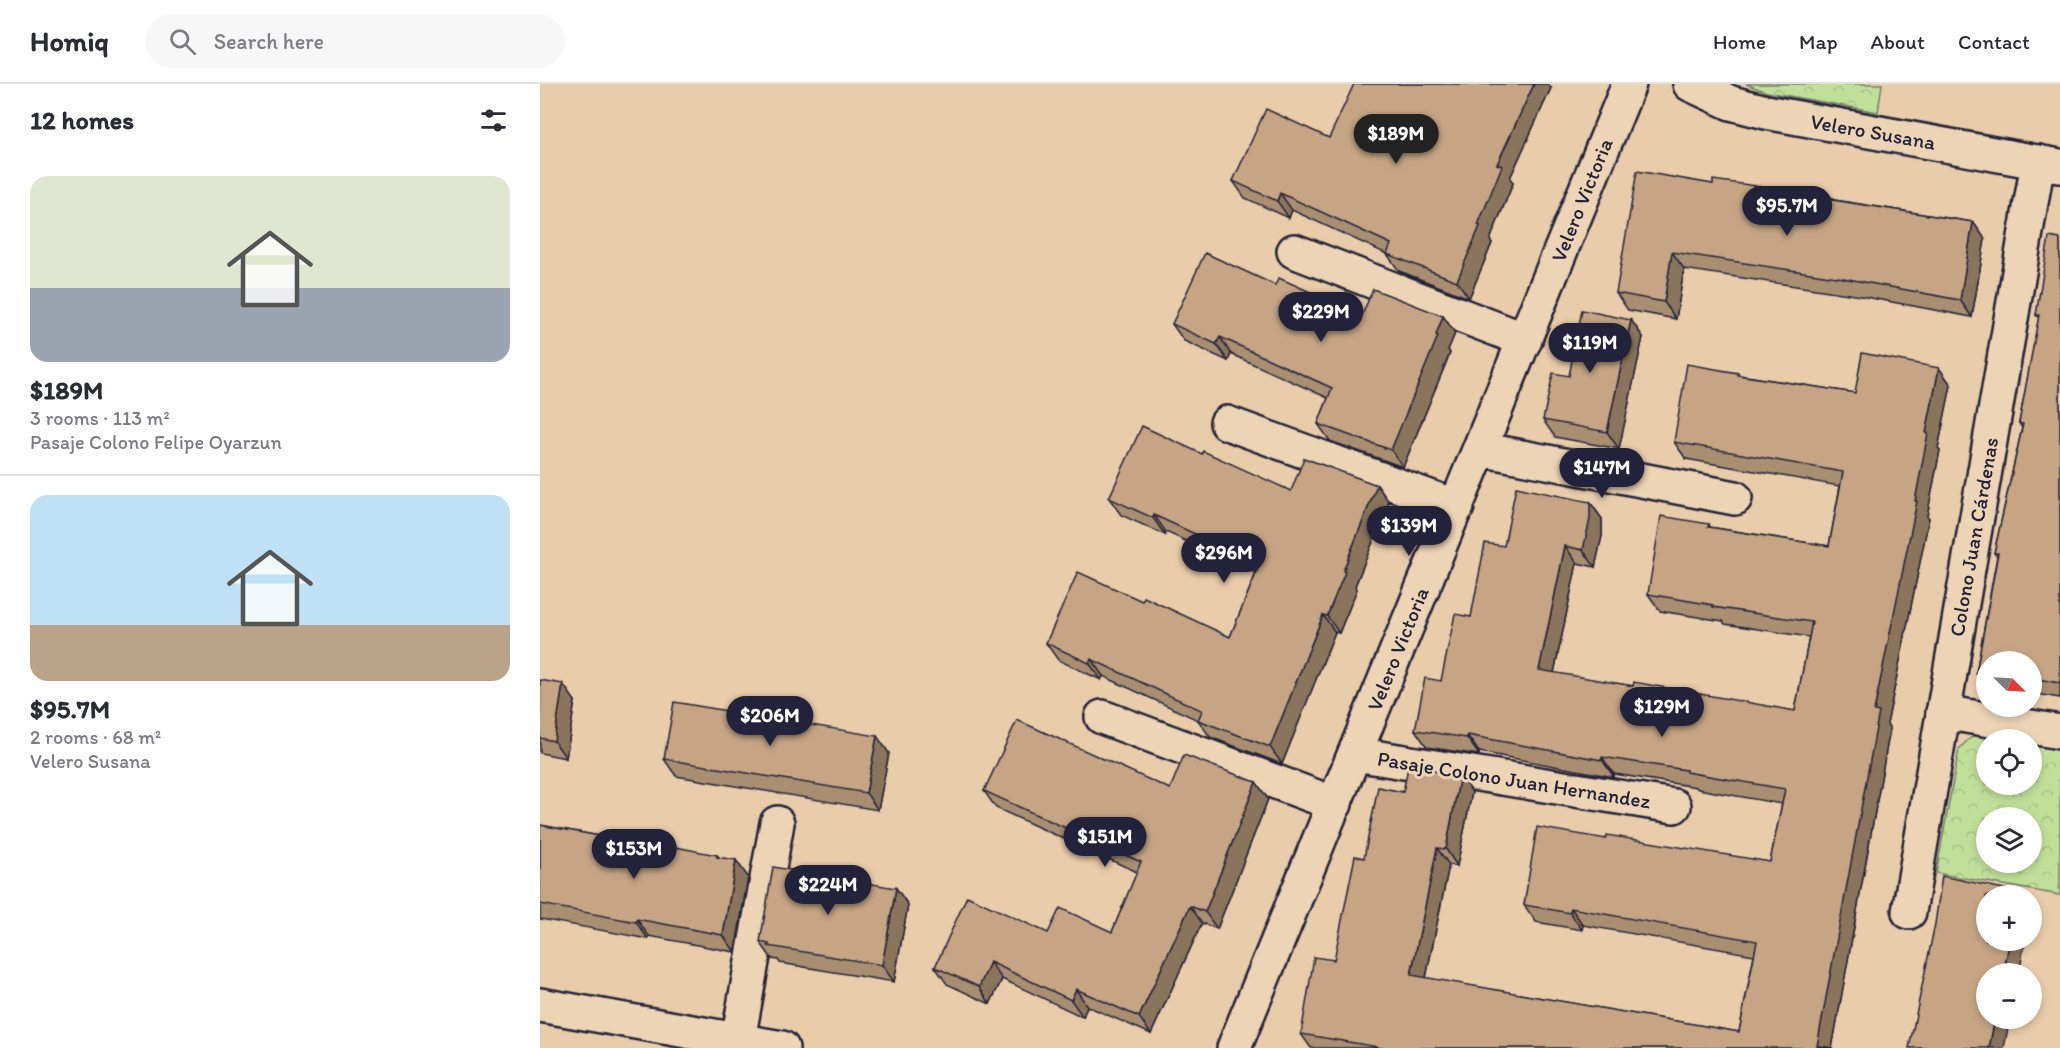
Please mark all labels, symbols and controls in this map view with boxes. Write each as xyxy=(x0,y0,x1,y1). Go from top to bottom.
search box xyxy=(145,14,565,68)
text: Homiq xyxy=(30,24,109,58)
icon: search xyxy=(166,25,199,58)
text: Search here xyxy=(214,28,324,55)
text: Home xyxy=(1713,29,1766,54)
text: Map xyxy=(1799,29,1838,54)
text: About xyxy=(1871,29,1925,54)
text: Contact xyxy=(1958,29,2030,54)
text: 12 homes xyxy=(30,104,134,136)
icon: filters xyxy=(477,104,510,137)
street label: Velero Susana xyxy=(1809,108,1938,155)
pin: $189M xyxy=(1354,114,1438,165)
text: $189M xyxy=(1368,121,1424,145)
street label: Velero Victoria xyxy=(1545,134,1618,265)
pin: $95.7M xyxy=(1738,186,1836,237)
text: $95.7M xyxy=(1756,193,1818,217)
icon: home xyxy=(216,215,324,323)
pin: $229M xyxy=(1279,292,1363,343)
text: $229M xyxy=(1292,299,1350,323)
pin: $119M xyxy=(1548,323,1632,374)
text: $119M xyxy=(1563,330,1617,354)
text: $189M xyxy=(30,374,104,406)
text: 3 rooms · 113 m² xyxy=(30,406,170,430)
text: Pasaje Colono Felipe Oyarzun xyxy=(30,430,282,454)
street label: Colono Juan Cárdenas xyxy=(1944,435,2003,638)
pin: $147M xyxy=(1560,448,1644,499)
text: $147M xyxy=(1573,455,1631,479)
pin: $139M xyxy=(1367,506,1451,557)
text: $139M xyxy=(1381,513,1437,537)
pin: $296M xyxy=(1182,533,1266,584)
icon: home xyxy=(216,534,324,642)
text: $296M xyxy=(1195,540,1253,564)
street label: Velero Victoria xyxy=(1361,583,1434,714)
north arrow xyxy=(1976,651,2042,717)
map controls xyxy=(1976,651,2042,1029)
pin: $129M xyxy=(1620,687,1704,738)
text: $95.7M xyxy=(30,693,110,725)
text: $129M xyxy=(1634,694,1690,718)
pin: $206M xyxy=(728,696,812,747)
text: $206M xyxy=(740,703,800,727)
text: 2 rooms · 68 m² xyxy=(30,725,161,749)
button: locate xyxy=(1976,729,2042,795)
street label: Pasaje Colono Juan Hernandez xyxy=(1376,746,1653,813)
text: Velero Susana xyxy=(30,749,151,773)
button: layers xyxy=(1976,807,2042,873)
pin: $151M xyxy=(1063,817,1147,868)
text: $151M xyxy=(1078,824,1132,848)
pin: $153M xyxy=(592,829,676,880)
text: $153M xyxy=(606,836,662,860)
pin: $224M xyxy=(786,865,870,916)
text: $224M xyxy=(799,872,857,896)
button: + xyxy=(1976,885,2042,951)
button: − xyxy=(1976,963,2042,1029)

